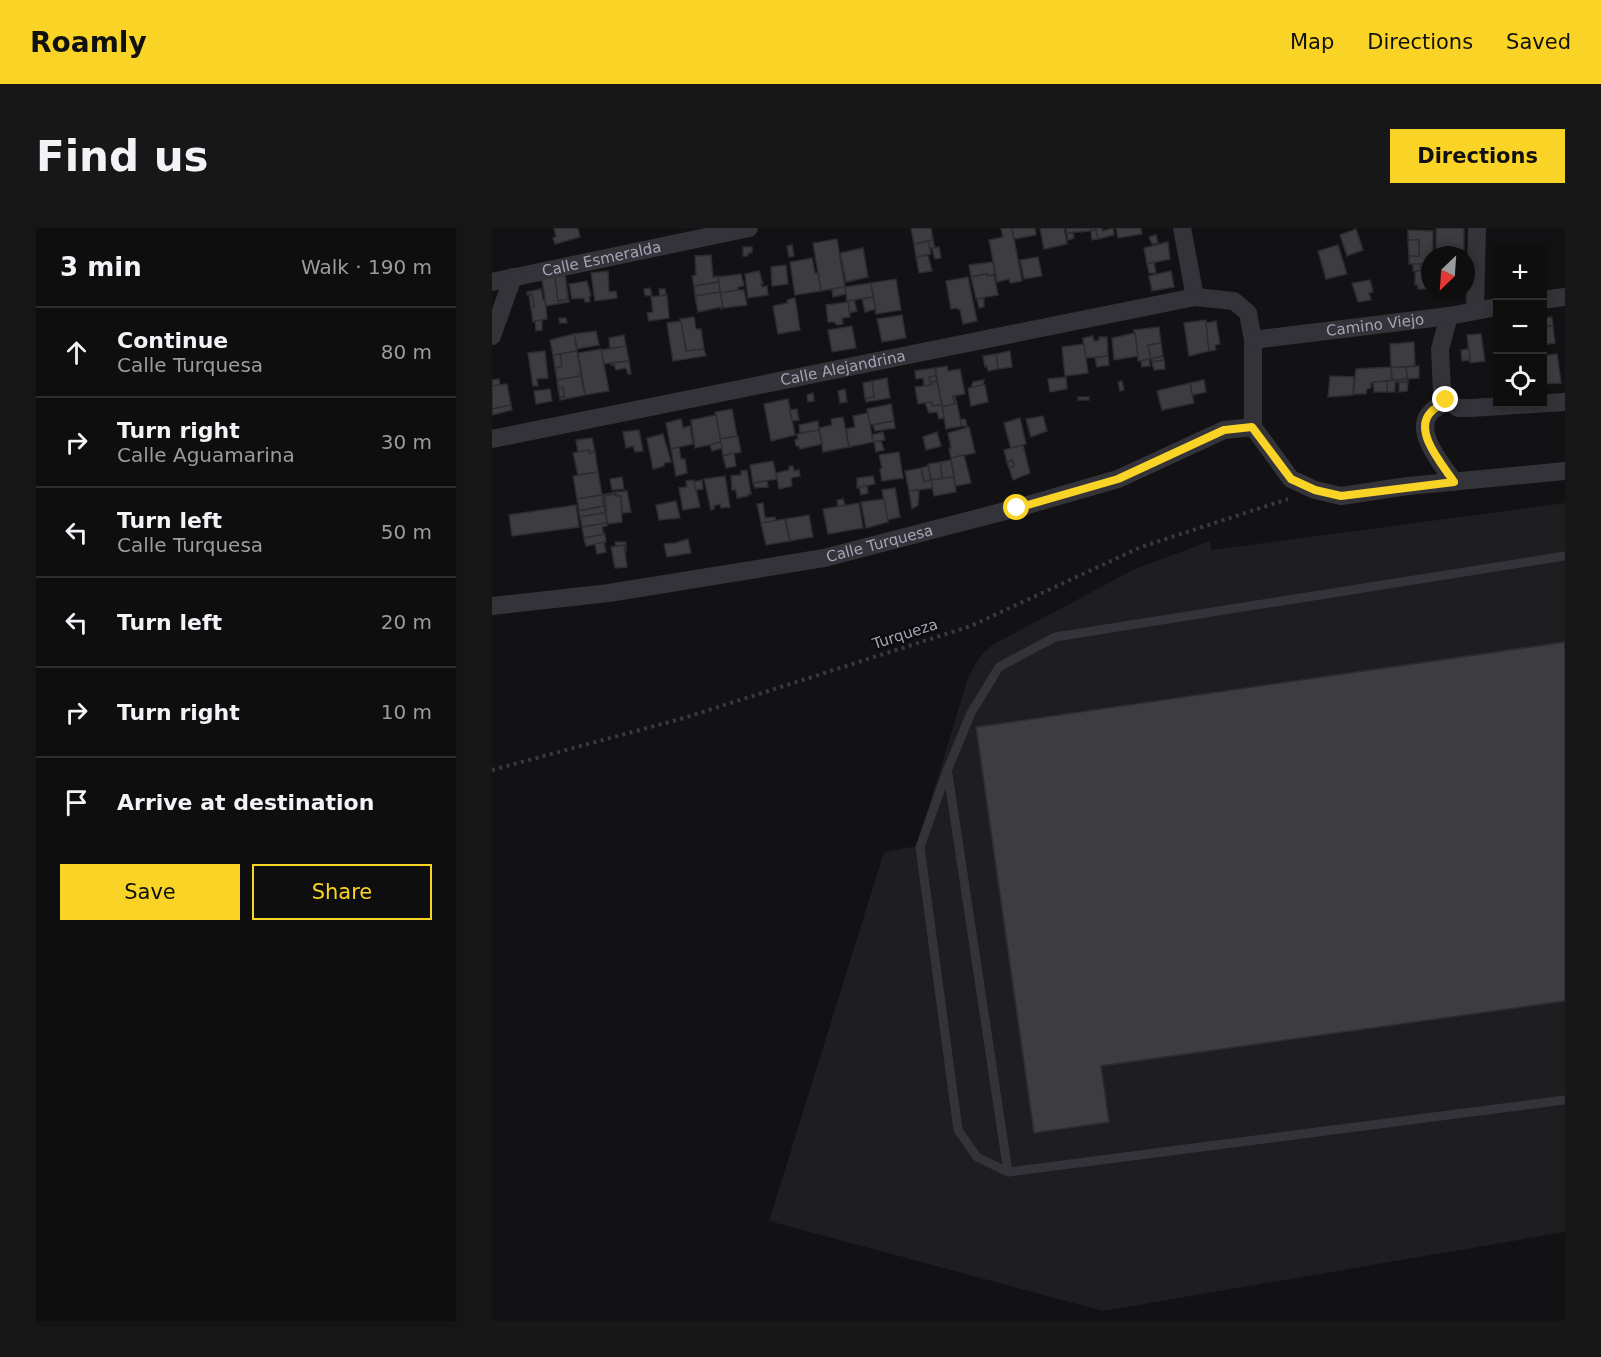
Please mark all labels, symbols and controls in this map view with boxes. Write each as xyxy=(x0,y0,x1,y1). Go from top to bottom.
text: Roamly xyxy=(30,26,147,59)
text: Map xyxy=(1290,30,1334,54)
text: Directions xyxy=(1367,30,1473,54)
text: Saved xyxy=(1506,30,1571,54)
button: Directions xyxy=(1390,129,1565,183)
text: Find us xyxy=(36,132,209,181)
street label: Calle Esmeralda xyxy=(540,238,663,280)
north arrow xyxy=(1421,246,1475,300)
map controls xyxy=(1493,246,1547,408)
button: + xyxy=(1493,246,1547,300)
text: 3 min xyxy=(60,252,142,282)
text: Walk · 190 m xyxy=(301,255,432,279)
button: − xyxy=(1493,300,1547,354)
street label: Camino Viejo xyxy=(1325,310,1425,340)
text: Continue xyxy=(117,328,228,353)
icon: ahead xyxy=(60,336,93,369)
text: 80 m xyxy=(381,340,432,364)
street label: Calle Alejandrina xyxy=(779,347,907,390)
text: Calle Turquesa xyxy=(117,353,263,377)
button: locate xyxy=(1493,354,1547,408)
route end xyxy=(1432,386,1458,412)
text: Turn right xyxy=(117,418,240,443)
icon: right xyxy=(60,426,93,459)
text: 30 m xyxy=(381,430,432,454)
text: Calle Aguamarina xyxy=(117,443,295,467)
route start xyxy=(1003,494,1029,520)
text: Turn left xyxy=(117,508,222,533)
icon: left xyxy=(60,516,93,549)
text: 50 m xyxy=(381,520,432,544)
street label: Calle Turquesa xyxy=(824,521,935,566)
text: Calle Turquesa xyxy=(117,533,263,557)
icon: left xyxy=(60,606,93,639)
text: Turn left xyxy=(117,610,222,635)
text: 20 m xyxy=(381,610,432,634)
street label: Turqueza xyxy=(869,615,940,653)
icon: right xyxy=(60,696,93,729)
text: Turn right xyxy=(117,700,240,725)
text: 10 m xyxy=(381,700,432,724)
icon: arrive xyxy=(60,786,93,819)
text: Arrive at destination xyxy=(117,790,374,815)
button: Save xyxy=(60,864,240,920)
button: Share xyxy=(252,864,432,920)

